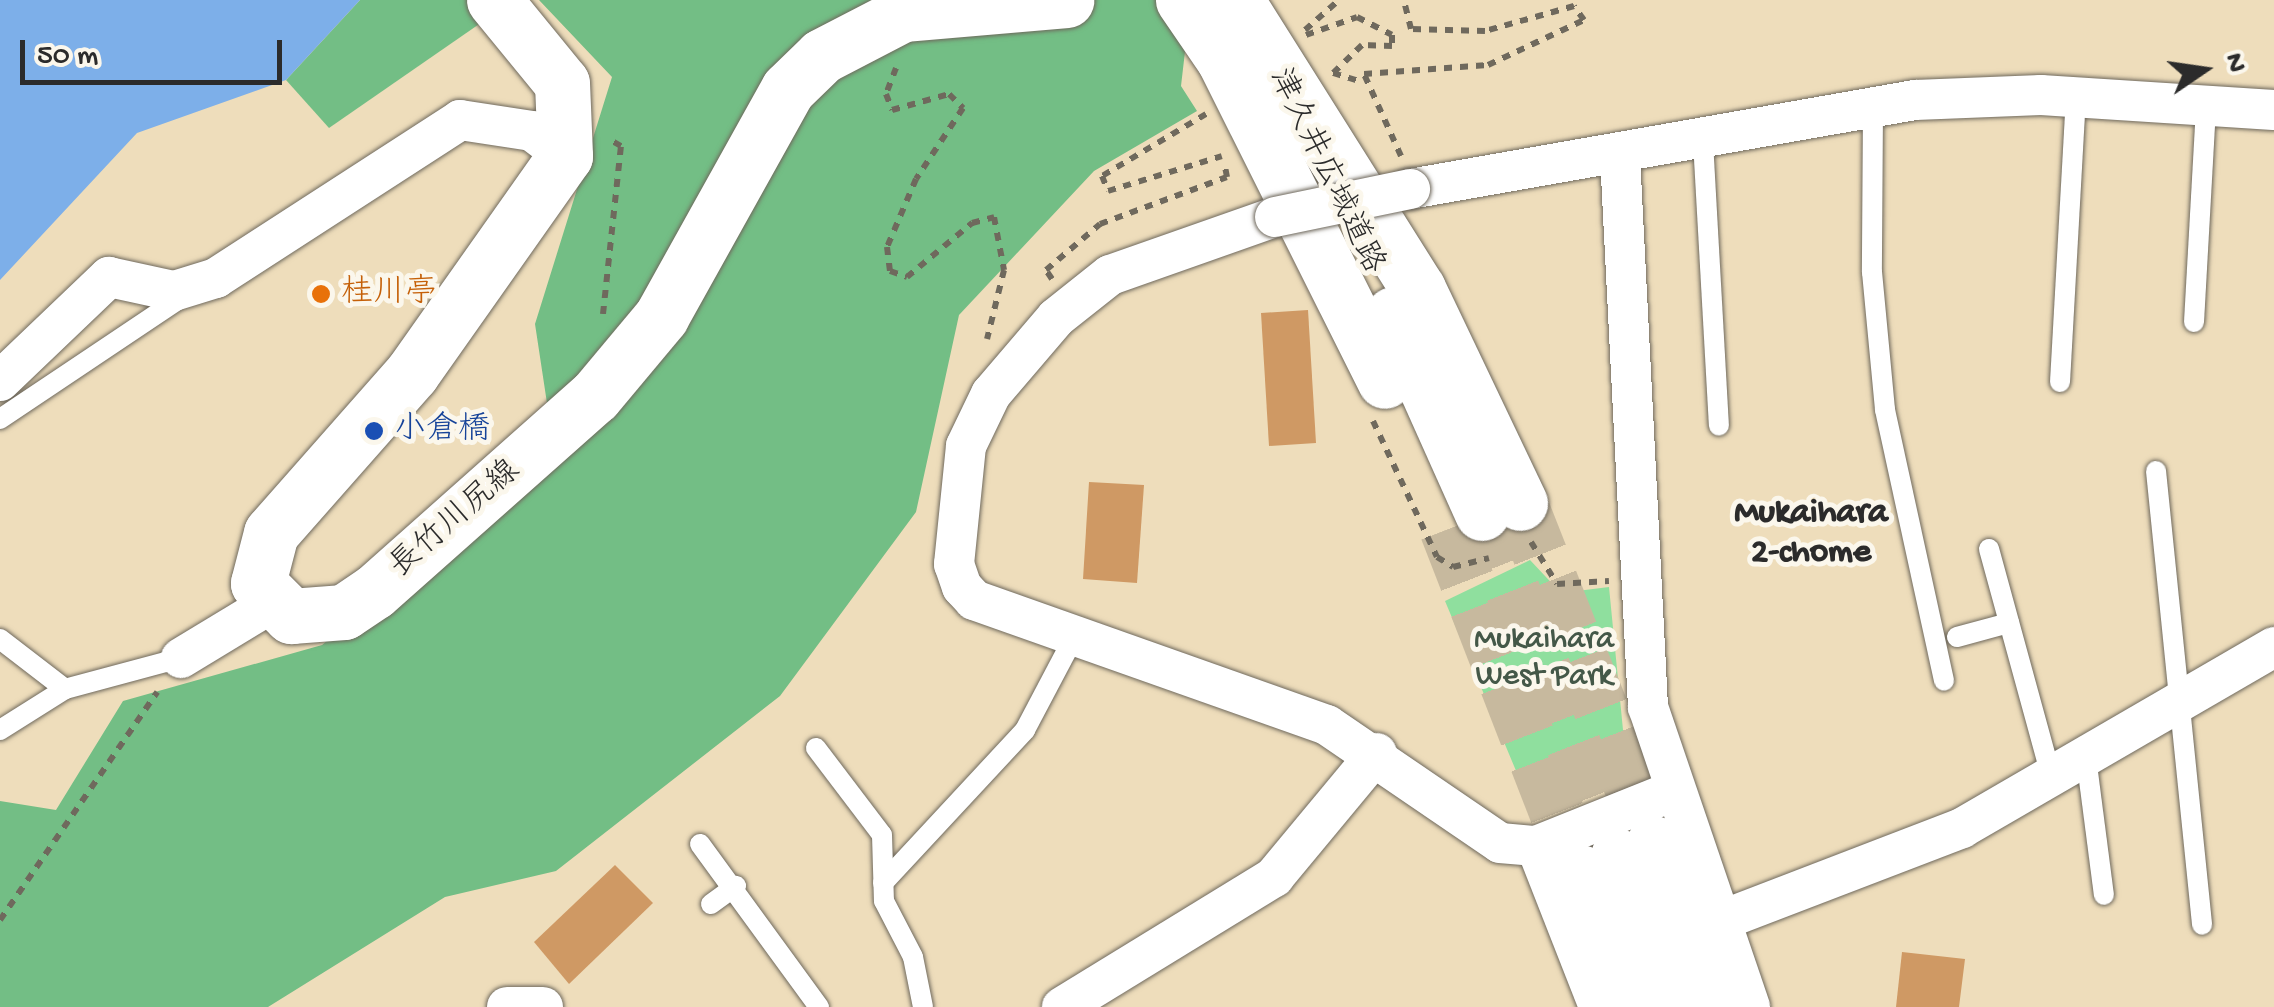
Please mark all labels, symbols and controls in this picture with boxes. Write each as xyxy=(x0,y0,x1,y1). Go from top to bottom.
scale bar xyxy=(25,20,288,82)
north arrow xyxy=(2154,20,2254,120)
text: 50 m xyxy=(37,40,98,75)
text: N xyxy=(2216,51,2252,76)
street label: 津久井広域道路 xyxy=(1259,63,1391,281)
place label: 桂川亭 xyxy=(341,275,437,313)
marker: 桂川亭 xyxy=(310,283,332,305)
place label: 小倉橋 xyxy=(394,412,490,450)
marker: 小倉橋 xyxy=(363,420,385,442)
street label: 長竹川尻線 xyxy=(383,453,529,587)
district label: Mukaihara 2-chome xyxy=(1734,493,1888,575)
park label: Mukaihara West Park xyxy=(1474,622,1614,697)

